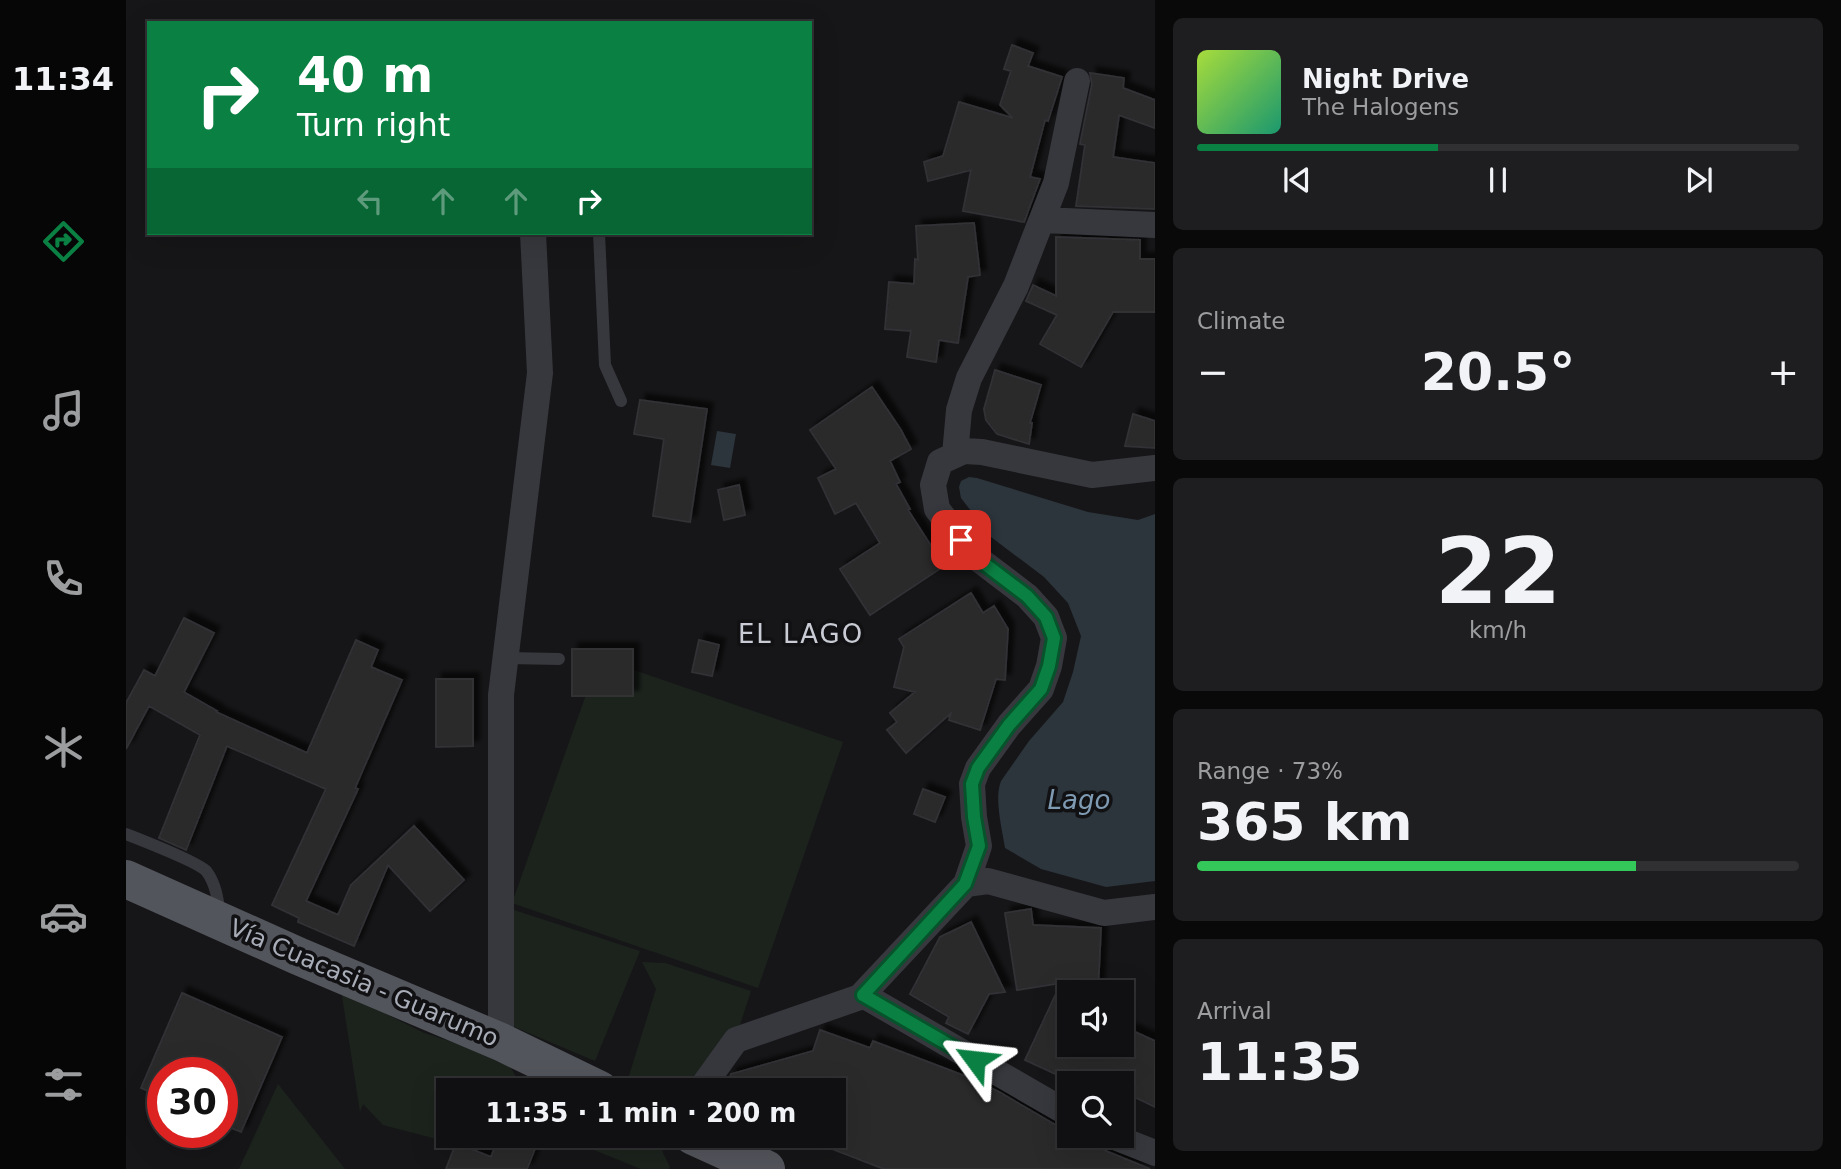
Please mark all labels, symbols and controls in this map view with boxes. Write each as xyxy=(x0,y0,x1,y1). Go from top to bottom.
text: 40 m xyxy=(297,47,433,104)
icon: right xyxy=(182,49,273,140)
text: 11:34 xyxy=(12,60,114,98)
text: Night Drive xyxy=(1302,64,1469,94)
text: The Halogens xyxy=(1302,94,1459,120)
text: Turn right xyxy=(297,106,450,144)
icon: previous xyxy=(1278,161,1316,199)
icon: pause xyxy=(1479,161,1517,199)
icon: next xyxy=(1680,161,1718,199)
icon: left xyxy=(351,182,389,220)
icon: ahead xyxy=(424,182,462,220)
icon: ahead xyxy=(497,182,535,220)
icon: right xyxy=(570,182,608,220)
icon: directions xyxy=(39,217,88,266)
text: Climate xyxy=(1197,308,1286,334)
text: 20.5° xyxy=(1421,342,1575,402)
text: − xyxy=(1197,350,1229,394)
text: + xyxy=(1767,350,1799,394)
icon: music xyxy=(39,386,88,435)
pin xyxy=(931,510,991,570)
text: 22 xyxy=(1435,519,1561,624)
icon: arrive xyxy=(942,521,980,559)
icon: phone xyxy=(39,554,88,603)
text: km/h xyxy=(1469,617,1527,643)
district label: EL LAGO xyxy=(738,619,864,649)
icon: climate xyxy=(39,723,88,772)
text: Range · 73% xyxy=(1197,758,1343,784)
water label: Lago xyxy=(1048,785,1110,815)
text: 365 km xyxy=(1197,792,1412,852)
icon: car xyxy=(39,892,88,941)
street label: Vía Cuacasia - Guarumo xyxy=(225,914,503,1052)
map controls xyxy=(1057,980,1134,1148)
button: sound xyxy=(1057,980,1134,1057)
text: Arrival xyxy=(1197,998,1272,1024)
position arrow xyxy=(938,1023,1012,1097)
text: 11:35 xyxy=(1197,1032,1363,1092)
speed limit sign: 30 xyxy=(147,1057,238,1148)
icon: filters xyxy=(39,1060,88,1109)
button: search xyxy=(1057,1071,1134,1148)
text: 11:35 · 1 min · 200 m xyxy=(486,1098,796,1128)

